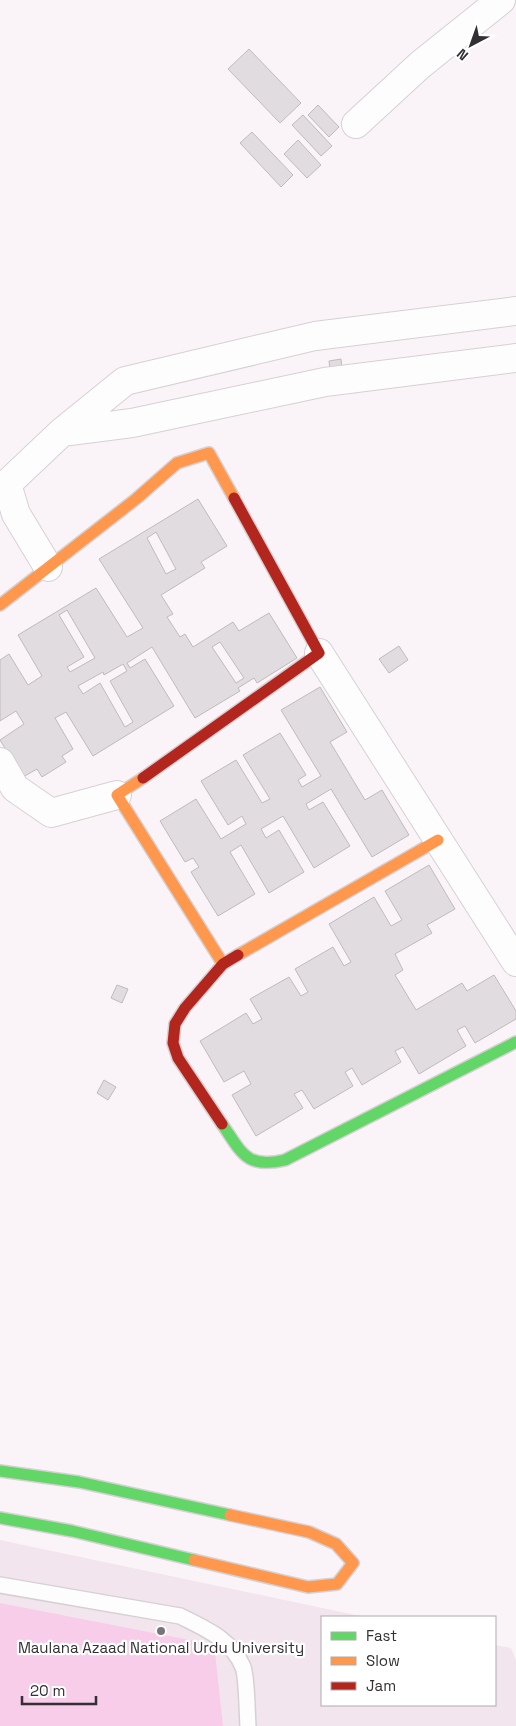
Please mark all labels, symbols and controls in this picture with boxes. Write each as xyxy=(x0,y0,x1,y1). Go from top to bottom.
north arrow xyxy=(446,20,496,70)
text: N xyxy=(453,45,472,65)
legend xyxy=(321,1616,496,1706)
marker: Maulana Azaad National Urdu University xyxy=(155,1625,167,1637)
text: Fast xyxy=(366,1626,397,1645)
place label: Maulana Azaad National Urdu University xyxy=(18,1638,304,1657)
text: Slow xyxy=(366,1651,400,1670)
scale bar xyxy=(22,1674,96,1706)
text: Jam xyxy=(366,1676,396,1695)
text: 20 m xyxy=(30,1681,65,1700)

